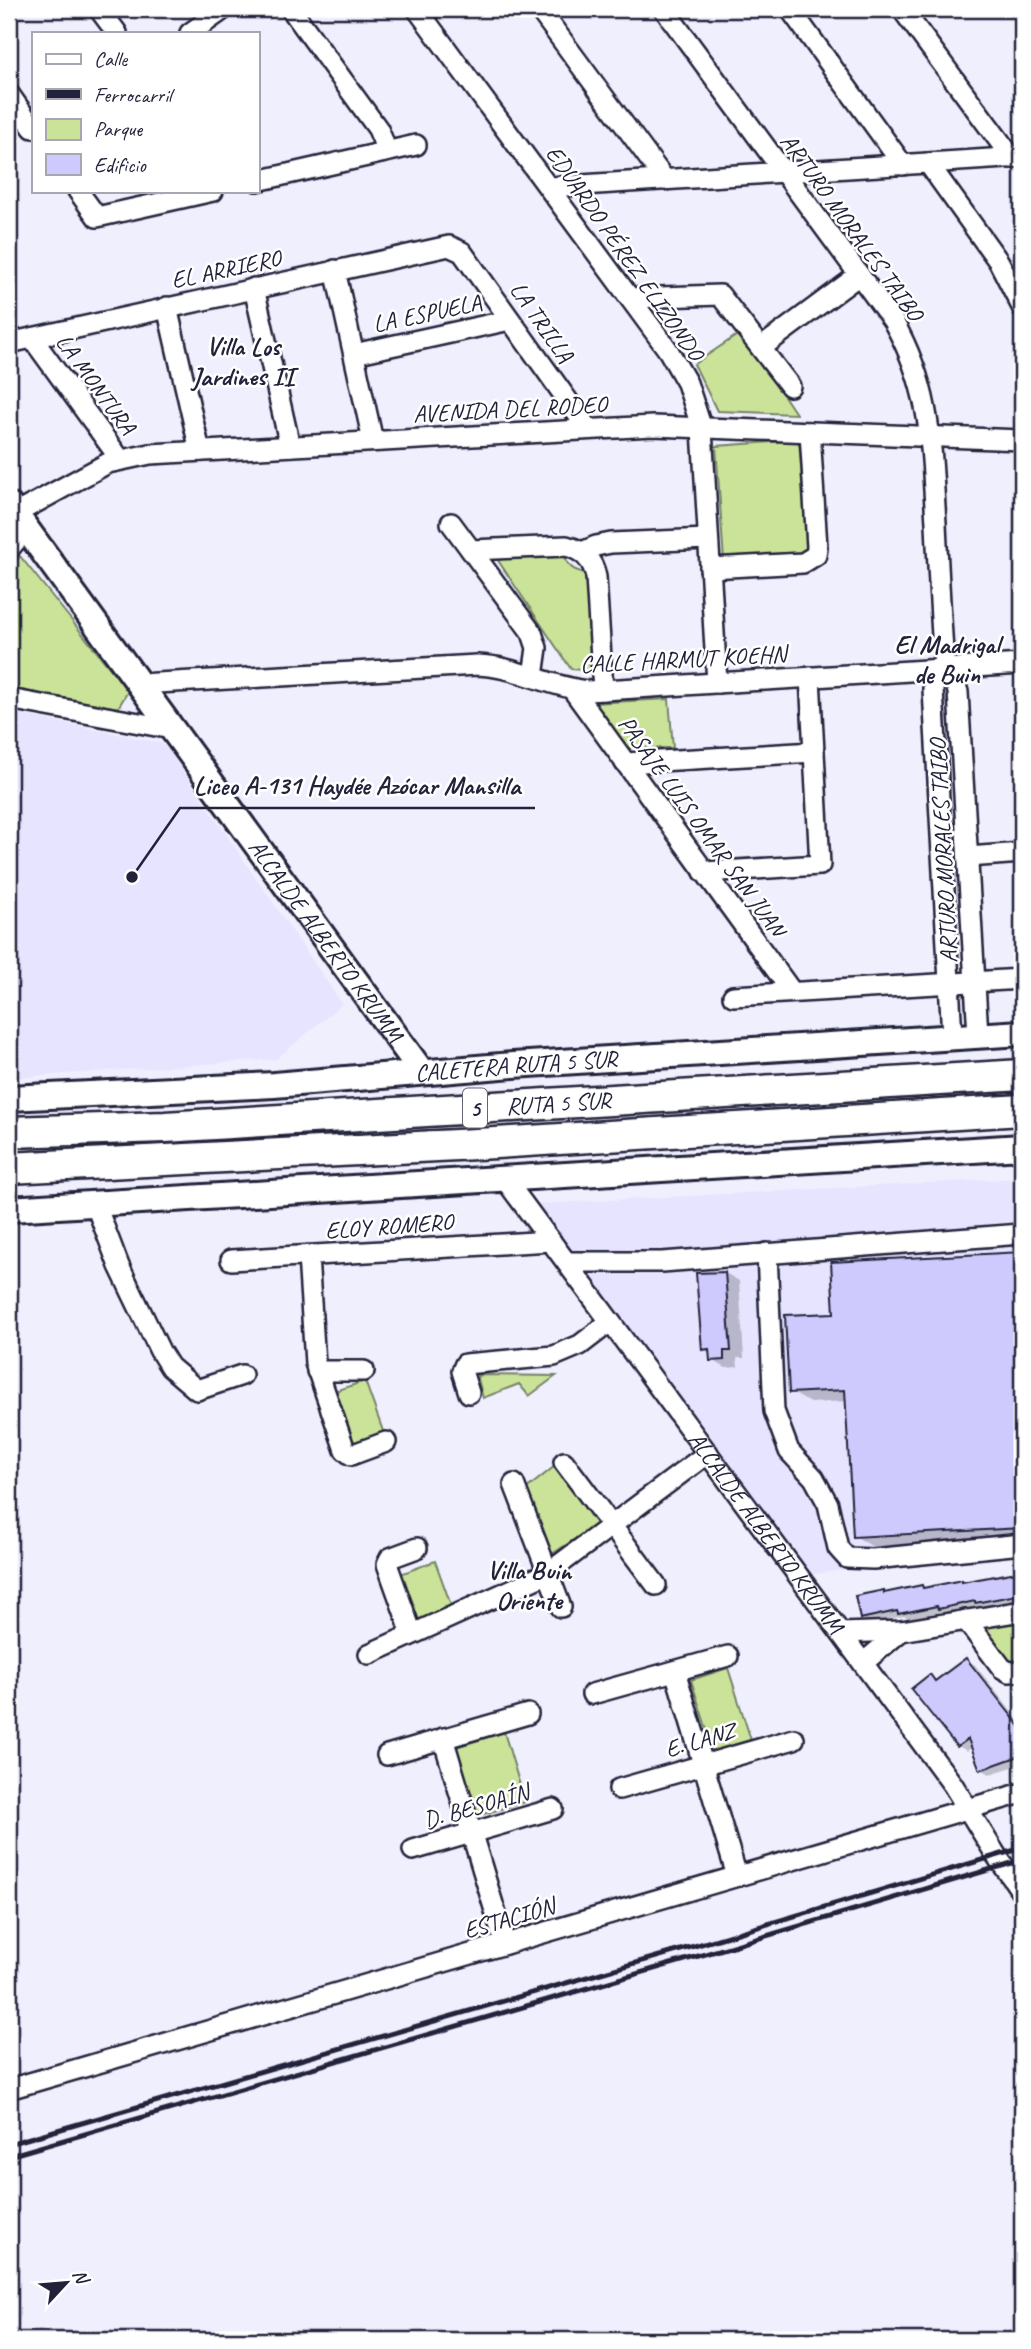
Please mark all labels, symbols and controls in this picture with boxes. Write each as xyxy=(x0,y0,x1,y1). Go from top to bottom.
legend xyxy=(32,32,259,192)
text: Calle xyxy=(94,46,128,72)
text: Ferrocarril xyxy=(94,82,175,108)
text: Parque xyxy=(94,116,143,142)
street label: ARTURO MORALES TAIBO xyxy=(774,127,932,329)
street label: EDUARDO PÉREZ ELIZONDO xyxy=(539,140,712,368)
text: Edificio xyxy=(94,152,147,178)
street label: EL ARRIERO xyxy=(169,242,285,295)
street label: LA TRILLA xyxy=(503,276,581,369)
street label: LA ESPUELA xyxy=(370,287,485,339)
street label: LA MONTURA xyxy=(49,328,143,441)
district label: Villa Los Jardines II xyxy=(190,330,299,393)
street label: AVENIDA DEL RODEO xyxy=(412,389,610,429)
district label: El Madrigal de Buin xyxy=(894,628,1004,691)
street label: CALLE HARMUT KOEHN xyxy=(579,638,790,679)
street label: PASAJE LUIS OMAR SAN JUAN xyxy=(612,710,794,945)
street label: ARTURO MORALES TAIBO xyxy=(922,735,964,964)
callout: Liceo A-131 Haydée Azócar Mansilla xyxy=(180,761,535,808)
text: Liceo A-131 Haydée Azócar Mansilla xyxy=(194,769,523,802)
street label: ALCALDE ALBERTO KRUMM xyxy=(242,833,411,1050)
street label: CALETERA RUTA 5 SUR xyxy=(414,1043,620,1088)
street label: RUTA 5 SUR xyxy=(505,1085,613,1121)
road number: 5 xyxy=(463,1088,487,1128)
street label: ELOY ROMERO xyxy=(324,1206,456,1245)
street label: ALCALDE ALBERTO KRUMM xyxy=(682,1425,852,1641)
district label: Villa Buin Oriente xyxy=(487,1554,573,1617)
street label: E. LANZ xyxy=(662,1715,742,1764)
street label: D. BESOAÍN xyxy=(420,1776,536,1835)
street label: ESTACIÓN xyxy=(460,1890,561,1945)
north arrow xyxy=(32,2248,102,2318)
text: N xyxy=(67,2265,95,2289)

